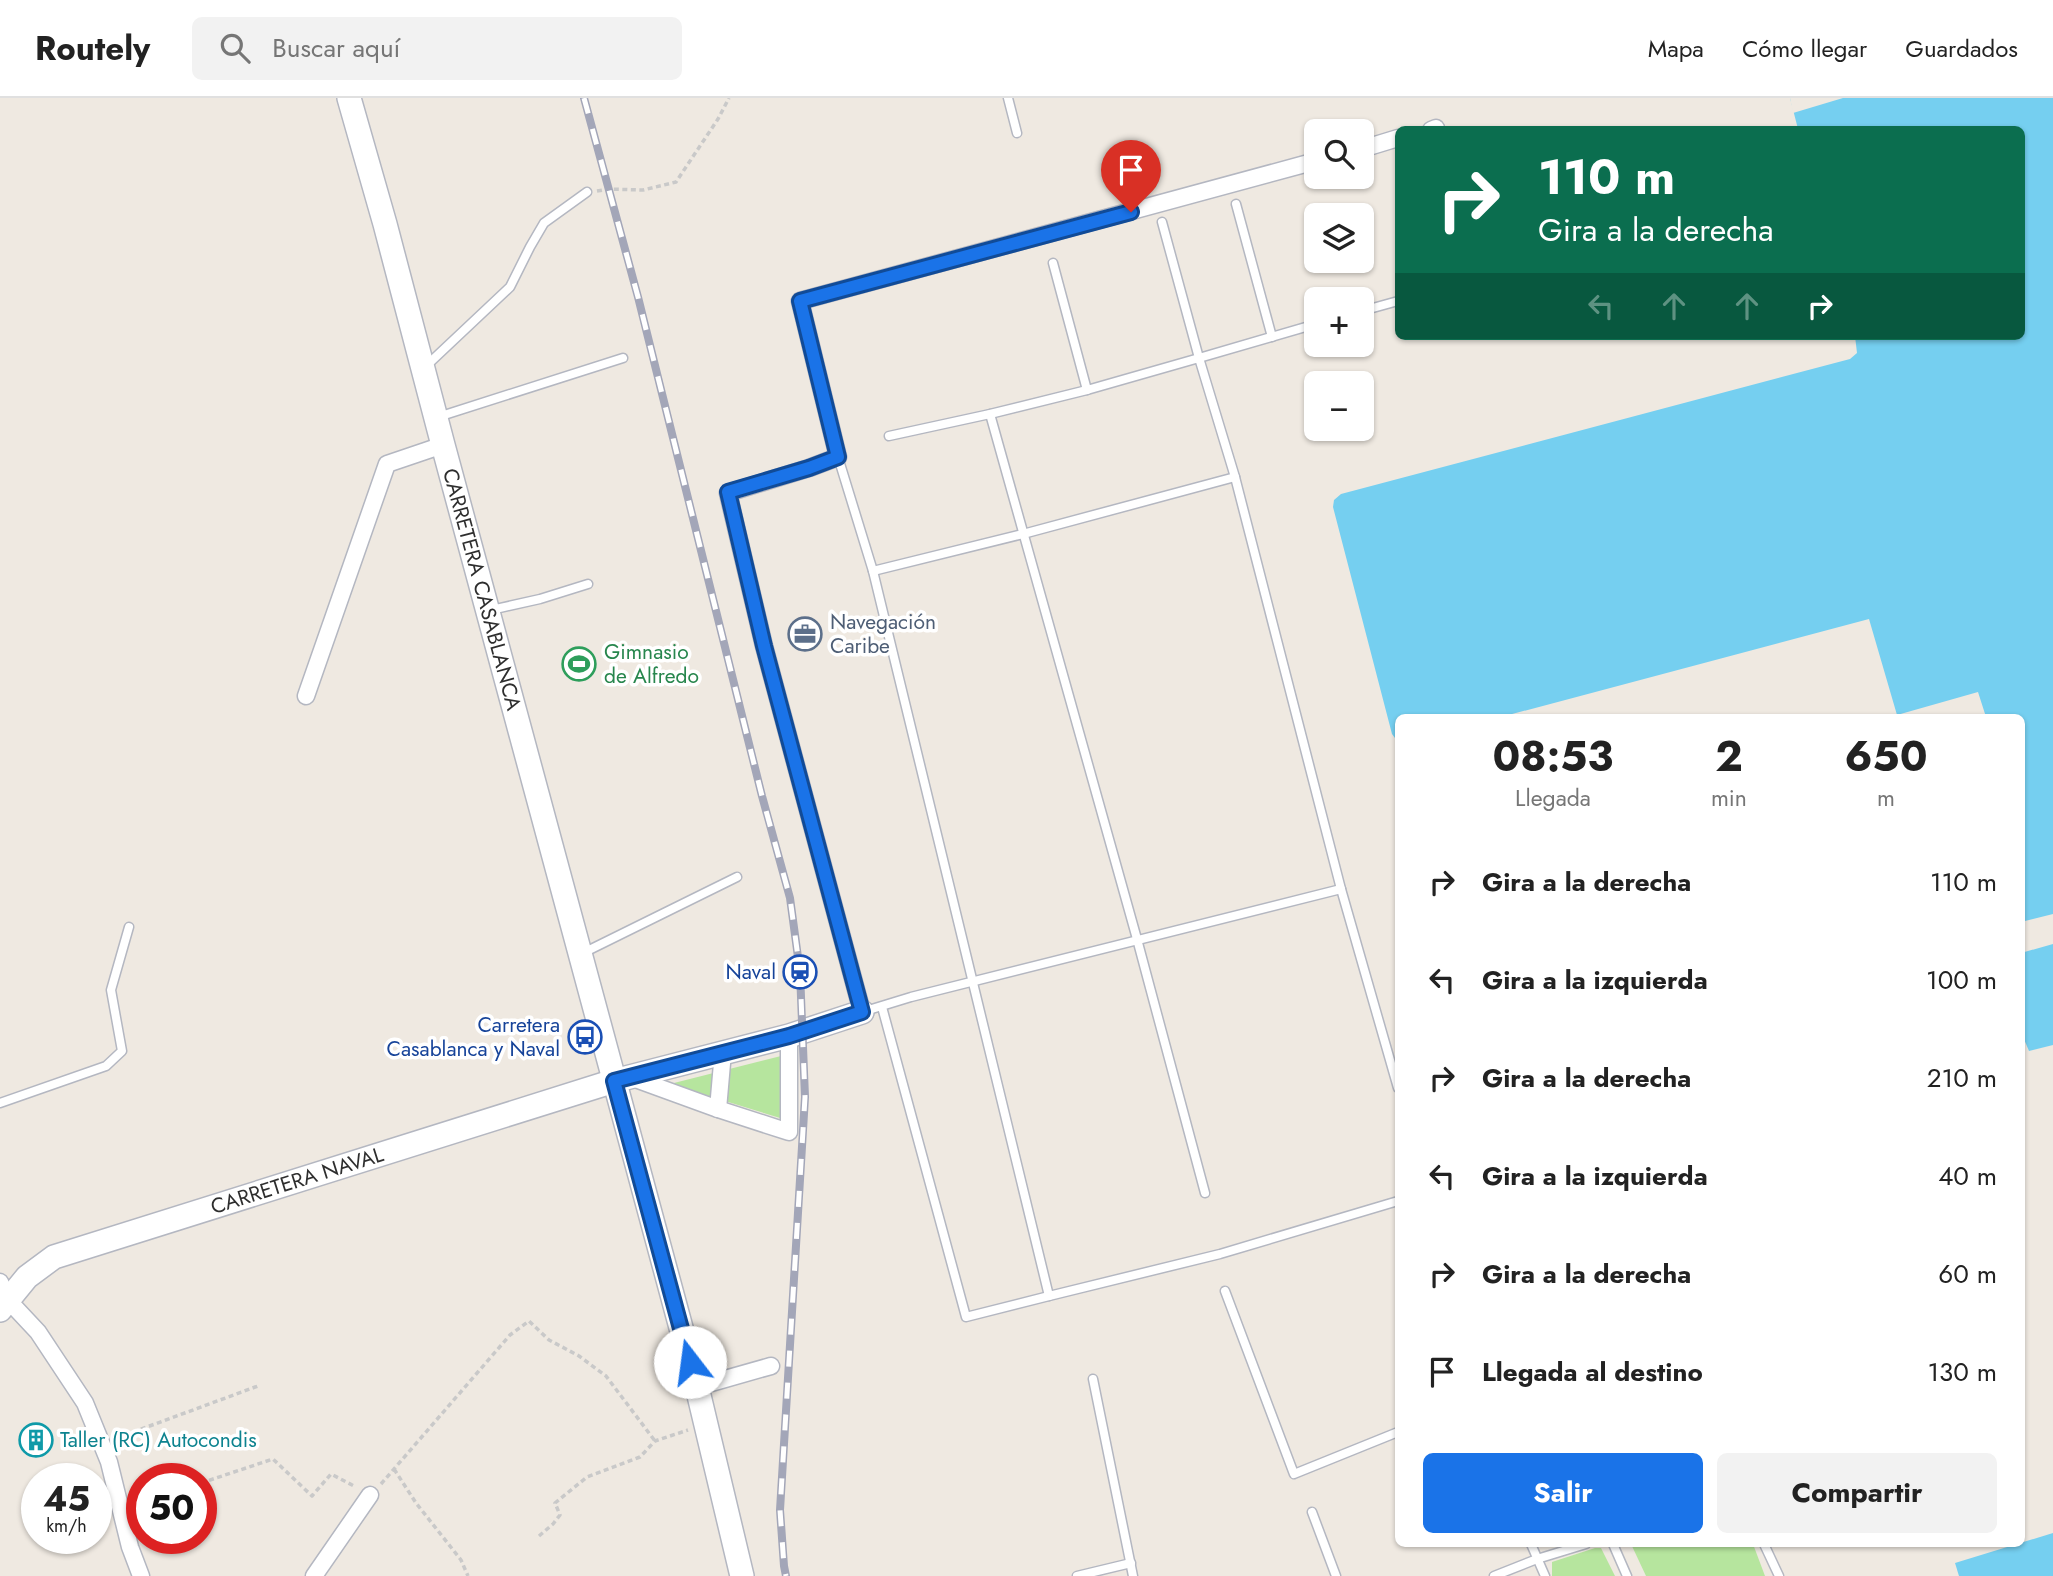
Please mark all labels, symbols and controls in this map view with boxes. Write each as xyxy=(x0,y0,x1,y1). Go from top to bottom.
search box xyxy=(192,17,682,80)
text: Routely xyxy=(35,25,150,72)
icon: search xyxy=(216,29,254,67)
text: Buscar aquí xyxy=(272,29,400,67)
text: Mapa xyxy=(1648,31,1704,66)
text: Cómo llegar xyxy=(1742,31,1867,66)
text: Guardados xyxy=(1905,31,2018,66)
map controls xyxy=(1304,119,1374,441)
button: search xyxy=(1304,119,1374,189)
pin xyxy=(1101,140,1161,212)
text: 110 m xyxy=(1538,142,1675,212)
icon: arrive xyxy=(1112,151,1150,189)
icon: right xyxy=(1423,154,1514,245)
button: layers xyxy=(1304,203,1374,273)
text: Gira a la derecha xyxy=(1538,207,1774,253)
button: + xyxy=(1304,287,1374,357)
icon: left xyxy=(1582,287,1620,325)
icon: ahead xyxy=(1655,287,1693,325)
icon: ahead xyxy=(1728,287,1766,325)
icon: right xyxy=(1801,287,1839,325)
button: − xyxy=(1304,371,1374,441)
street label: CARRETERA CASABLANCA xyxy=(435,465,529,714)
place label: Navegación Caribe xyxy=(830,607,936,661)
office icon: Navegación Caribe xyxy=(786,615,824,653)
place label: Gimnasio de Alfredo xyxy=(604,637,699,691)
sports icon: Gimnasio de Alfredo xyxy=(560,645,598,683)
text: 08:53 xyxy=(1493,726,1613,787)
text: 2 xyxy=(1715,726,1743,787)
text: 650 xyxy=(1844,726,1927,787)
text: Llegada xyxy=(1515,781,1591,815)
text: min xyxy=(1711,781,1747,815)
text: m xyxy=(1877,781,1895,815)
icon: right xyxy=(1423,863,1461,901)
text: Gira a la derecha xyxy=(1482,863,1691,901)
text: 110 m xyxy=(1930,863,1997,901)
station icon: Naval xyxy=(781,953,819,991)
place label: Naval xyxy=(726,957,776,987)
icon: left xyxy=(1423,961,1461,999)
text: Gira a la izquierda xyxy=(1482,961,1708,999)
text: 100 m xyxy=(1926,961,1997,999)
place label: Carretera Casablanca y Naval xyxy=(387,1010,560,1064)
bus stop icon: Carretera Casablanca y Naval xyxy=(566,1018,604,1056)
icon: right xyxy=(1423,1059,1461,1097)
text: Gira a la derecha xyxy=(1482,1059,1691,1097)
text: 210 m xyxy=(1927,1059,1997,1097)
street label: CARRETERA NAVAL xyxy=(207,1139,388,1222)
icon: left xyxy=(1423,1157,1461,1195)
text: Gira a la izquierda xyxy=(1482,1157,1708,1195)
text: 40 m xyxy=(1938,1157,1997,1195)
icon: right xyxy=(1423,1255,1461,1293)
text: Gira a la derecha xyxy=(1482,1255,1691,1293)
text: 60 m xyxy=(1938,1255,1997,1293)
position arrow xyxy=(653,1325,727,1399)
icon: arrive xyxy=(1423,1353,1461,1391)
text: Llegada al destino xyxy=(1482,1353,1703,1391)
text: 130 m xyxy=(1927,1353,1997,1391)
building icon: Taller (RC) Autocondis xyxy=(17,1421,55,1459)
place label: Taller (RC) Autocondis xyxy=(60,1425,257,1455)
button: Salir xyxy=(1423,1453,1703,1533)
button: Compartir xyxy=(1717,1453,1997,1533)
speed limit sign: 50 xyxy=(126,1463,217,1554)
text: 45 xyxy=(43,1474,90,1524)
text: km/h xyxy=(46,1513,87,1539)

